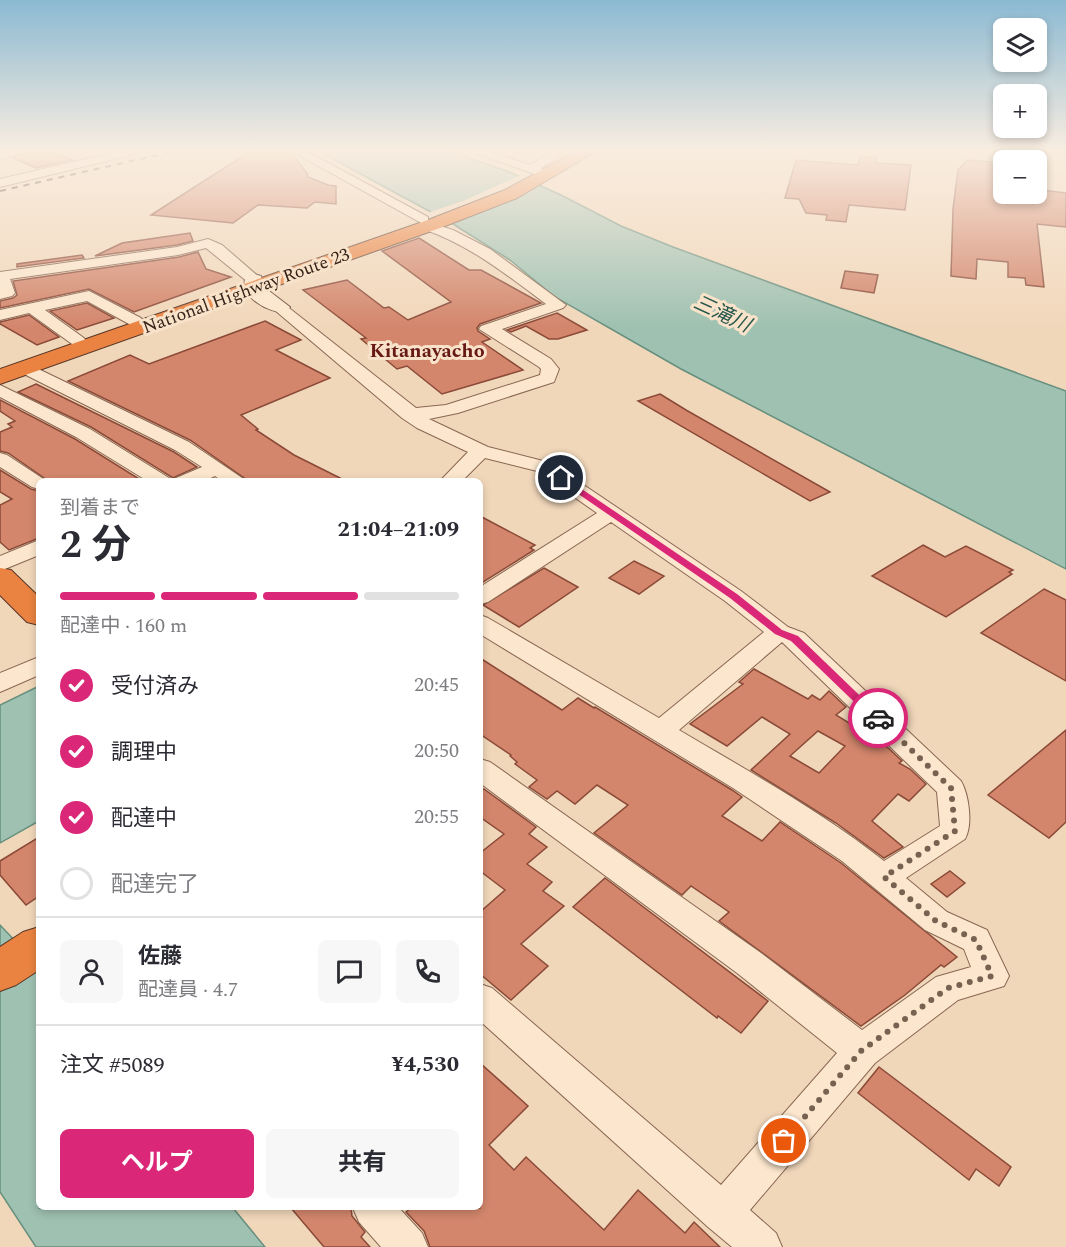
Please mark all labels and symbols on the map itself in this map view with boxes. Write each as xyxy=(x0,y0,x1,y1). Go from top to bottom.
street label: National Highway Route 23 xyxy=(139,241,353,341)
water label: 三滝川 xyxy=(688,288,757,341)
district label: Kitanayacho xyxy=(369,336,485,366)
pin xyxy=(535,452,586,503)
courier xyxy=(848,688,908,748)
pin xyxy=(758,1115,809,1166)

